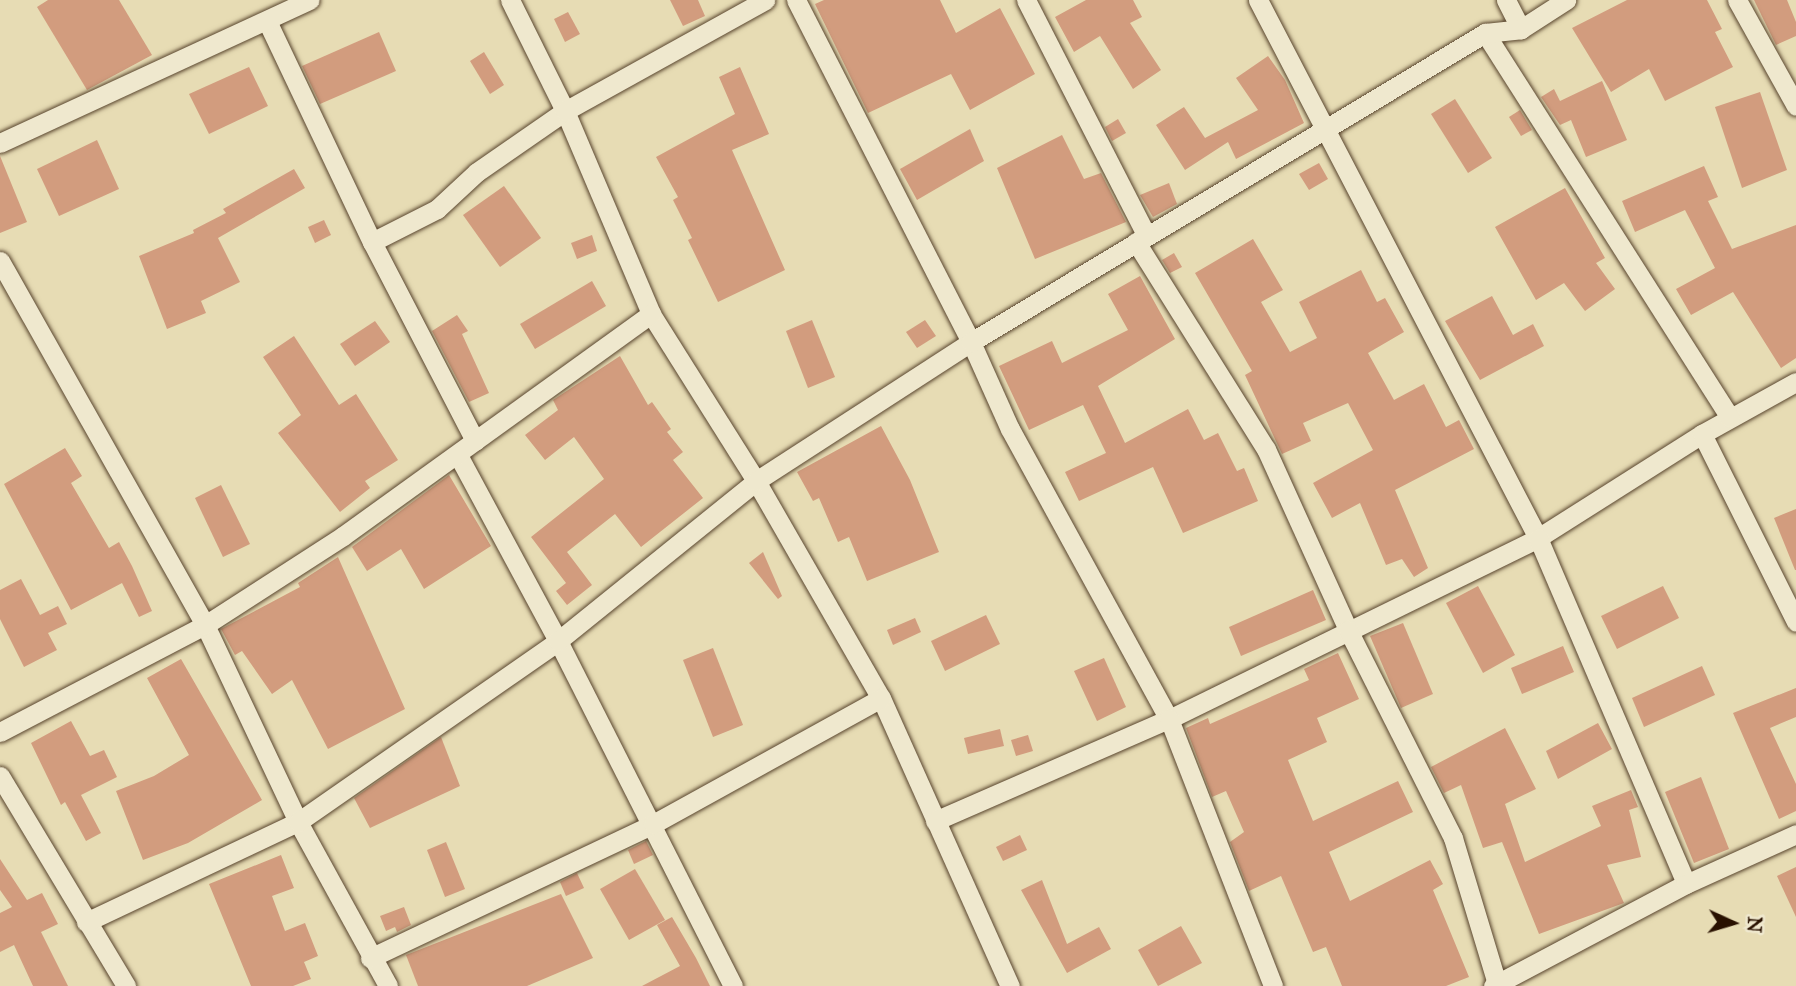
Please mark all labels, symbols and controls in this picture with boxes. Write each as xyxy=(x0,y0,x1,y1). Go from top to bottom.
north arrow xyxy=(1698,888,1768,958)
text: N xyxy=(1742,916,1766,933)

